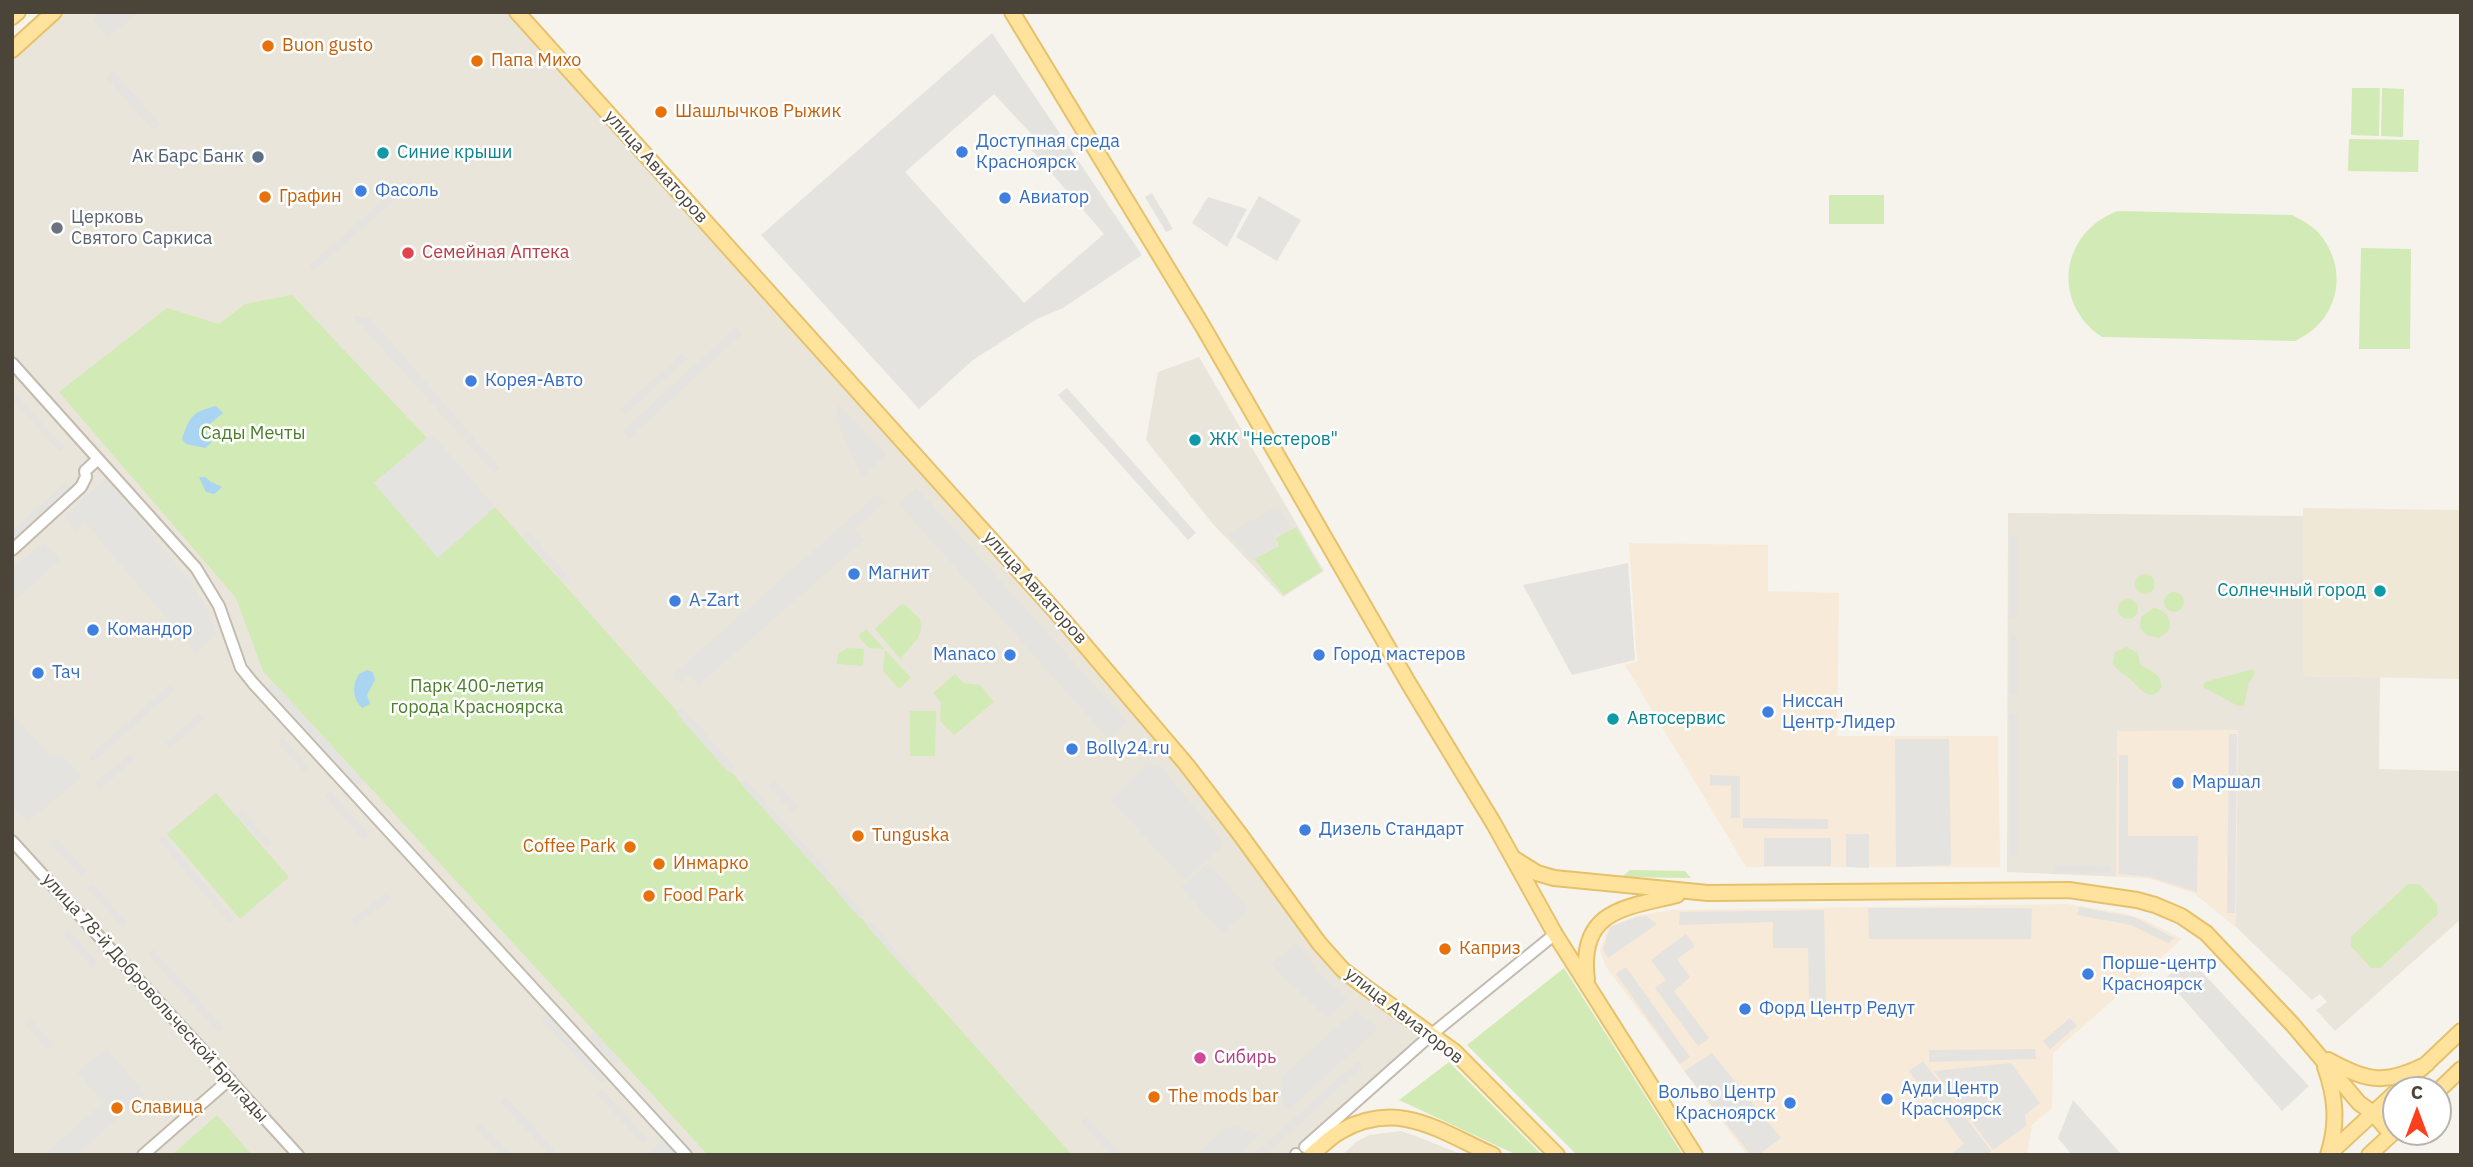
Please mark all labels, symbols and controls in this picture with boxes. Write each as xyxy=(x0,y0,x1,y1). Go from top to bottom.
place label: Buon gusto xyxy=(282,35,373,57)
marker: Buon gusto xyxy=(260,38,276,54)
place label: Папа Михо xyxy=(491,50,581,72)
marker: Папа Михо xyxy=(469,53,485,69)
place label: Шашлычков Рыжик xyxy=(675,101,841,123)
marker: Шашлычков Рыжик xyxy=(653,104,669,120)
street label: улица Авиаторов xyxy=(600,106,712,228)
place label: Доступная среда Красноярск xyxy=(976,131,1120,174)
place label: Синие крыши xyxy=(397,142,512,164)
marker: Доступная среда Красноярск xyxy=(954,144,970,160)
marker: Синие крыши xyxy=(375,145,391,161)
place label: Ак Барс Банк xyxy=(132,146,244,168)
marker: Ак Барс Банк xyxy=(250,149,266,165)
place label: Фасоль xyxy=(375,180,438,202)
marker: Фасоль xyxy=(353,183,369,199)
place label: Графин xyxy=(279,186,342,208)
place label: Авиатор xyxy=(1019,187,1089,209)
marker: Графин xyxy=(257,189,273,205)
marker: Авиатор xyxy=(997,190,1013,206)
place label: Церковь Святого Саркиса xyxy=(71,207,212,249)
marker: Церковь Святого Саркиса xyxy=(49,220,65,236)
place label: Семейная Аптека xyxy=(422,242,569,264)
marker: Семейная Аптека xyxy=(400,245,416,261)
place label: Корея-Авто xyxy=(485,370,583,392)
marker: Корея-Авто xyxy=(463,373,479,389)
park label: Сады Мечты xyxy=(201,423,305,445)
place label: ЖК "Нестеров" xyxy=(1209,429,1338,451)
marker: ЖК "Нестеров" xyxy=(1187,432,1203,448)
street label: улица Авиаторов xyxy=(979,527,1091,649)
place label: Магнит xyxy=(868,563,930,585)
marker: Магнит xyxy=(846,566,862,582)
place label: Солнечный город xyxy=(2217,580,2366,602)
marker: Солнечный город xyxy=(2372,583,2388,599)
place label: A-Zart xyxy=(689,590,740,612)
marker: A-Zart xyxy=(667,593,683,609)
place label: Командор xyxy=(107,619,193,641)
marker: Командор xyxy=(85,622,101,638)
place label: Manaco xyxy=(933,644,996,666)
place label: Город мастеров xyxy=(1333,644,1466,666)
marker: Manaco xyxy=(1002,647,1018,663)
marker: Город мастеров xyxy=(1311,647,1327,663)
place label: Taч xyxy=(52,662,80,684)
marker: Taч xyxy=(30,665,46,681)
park label: Парк 400-летия города Красноярска xyxy=(391,676,563,718)
place label: Ниссан Центр-Лидер xyxy=(1782,691,1895,734)
marker: Ниссан Центр-Лидер xyxy=(1760,704,1776,720)
place label: Автосервис xyxy=(1627,708,1726,730)
marker: Автосервис xyxy=(1605,711,1621,727)
place label: Bolly24.ru xyxy=(1086,738,1170,760)
marker: Bolly24.ru xyxy=(1064,741,1080,757)
place label: Маршал xyxy=(2192,772,2261,794)
marker: Маршал xyxy=(2170,775,2186,791)
place label: Дизель Стандарт xyxy=(1319,819,1464,841)
marker: Дизель Стандарт xyxy=(1297,822,1313,838)
place label: Tunguska xyxy=(872,825,949,847)
marker: Tunguska xyxy=(850,828,866,844)
place label: Coffee Park xyxy=(523,836,616,858)
marker: Coffee Park xyxy=(622,839,638,855)
place label: Инмарко xyxy=(673,853,749,875)
marker: Инмарко xyxy=(651,856,667,872)
street label: улица 78-й Добровольческой Бригады xyxy=(37,869,273,1127)
place label: Food Park xyxy=(663,885,744,907)
marker: Food Park xyxy=(641,888,657,904)
place label: Каприз xyxy=(1459,938,1521,960)
marker: Каприз xyxy=(1437,941,1453,957)
place label: Порше-центр Красноярск xyxy=(2102,953,2217,996)
street label: улица Авиаторов xyxy=(1340,963,1468,1069)
marker: Порше-центр Красноярск xyxy=(2080,966,2096,982)
place label: Форд Центр Редут xyxy=(1759,998,1915,1020)
marker: Форд Центр Редут xyxy=(1737,1001,1753,1017)
place label: Сибирь xyxy=(1214,1047,1276,1069)
marker: Сибирь xyxy=(1192,1050,1208,1066)
north arrow xyxy=(2382,1076,2452,1146)
place label: Ауди Центр Красноярск xyxy=(1901,1078,2002,1120)
text: С xyxy=(2411,1080,2423,1104)
place label: Вольво Центр Красноярск xyxy=(1658,1082,1776,1124)
place label: The mods bar xyxy=(1168,1086,1279,1108)
marker: The mods bar xyxy=(1146,1089,1162,1105)
marker: Ауди Центр Красноярск xyxy=(1879,1091,1895,1107)
marker: Вольво Центр Красноярск xyxy=(1782,1095,1798,1111)
place label: Славица xyxy=(131,1097,203,1119)
marker: Славица xyxy=(109,1100,125,1116)

